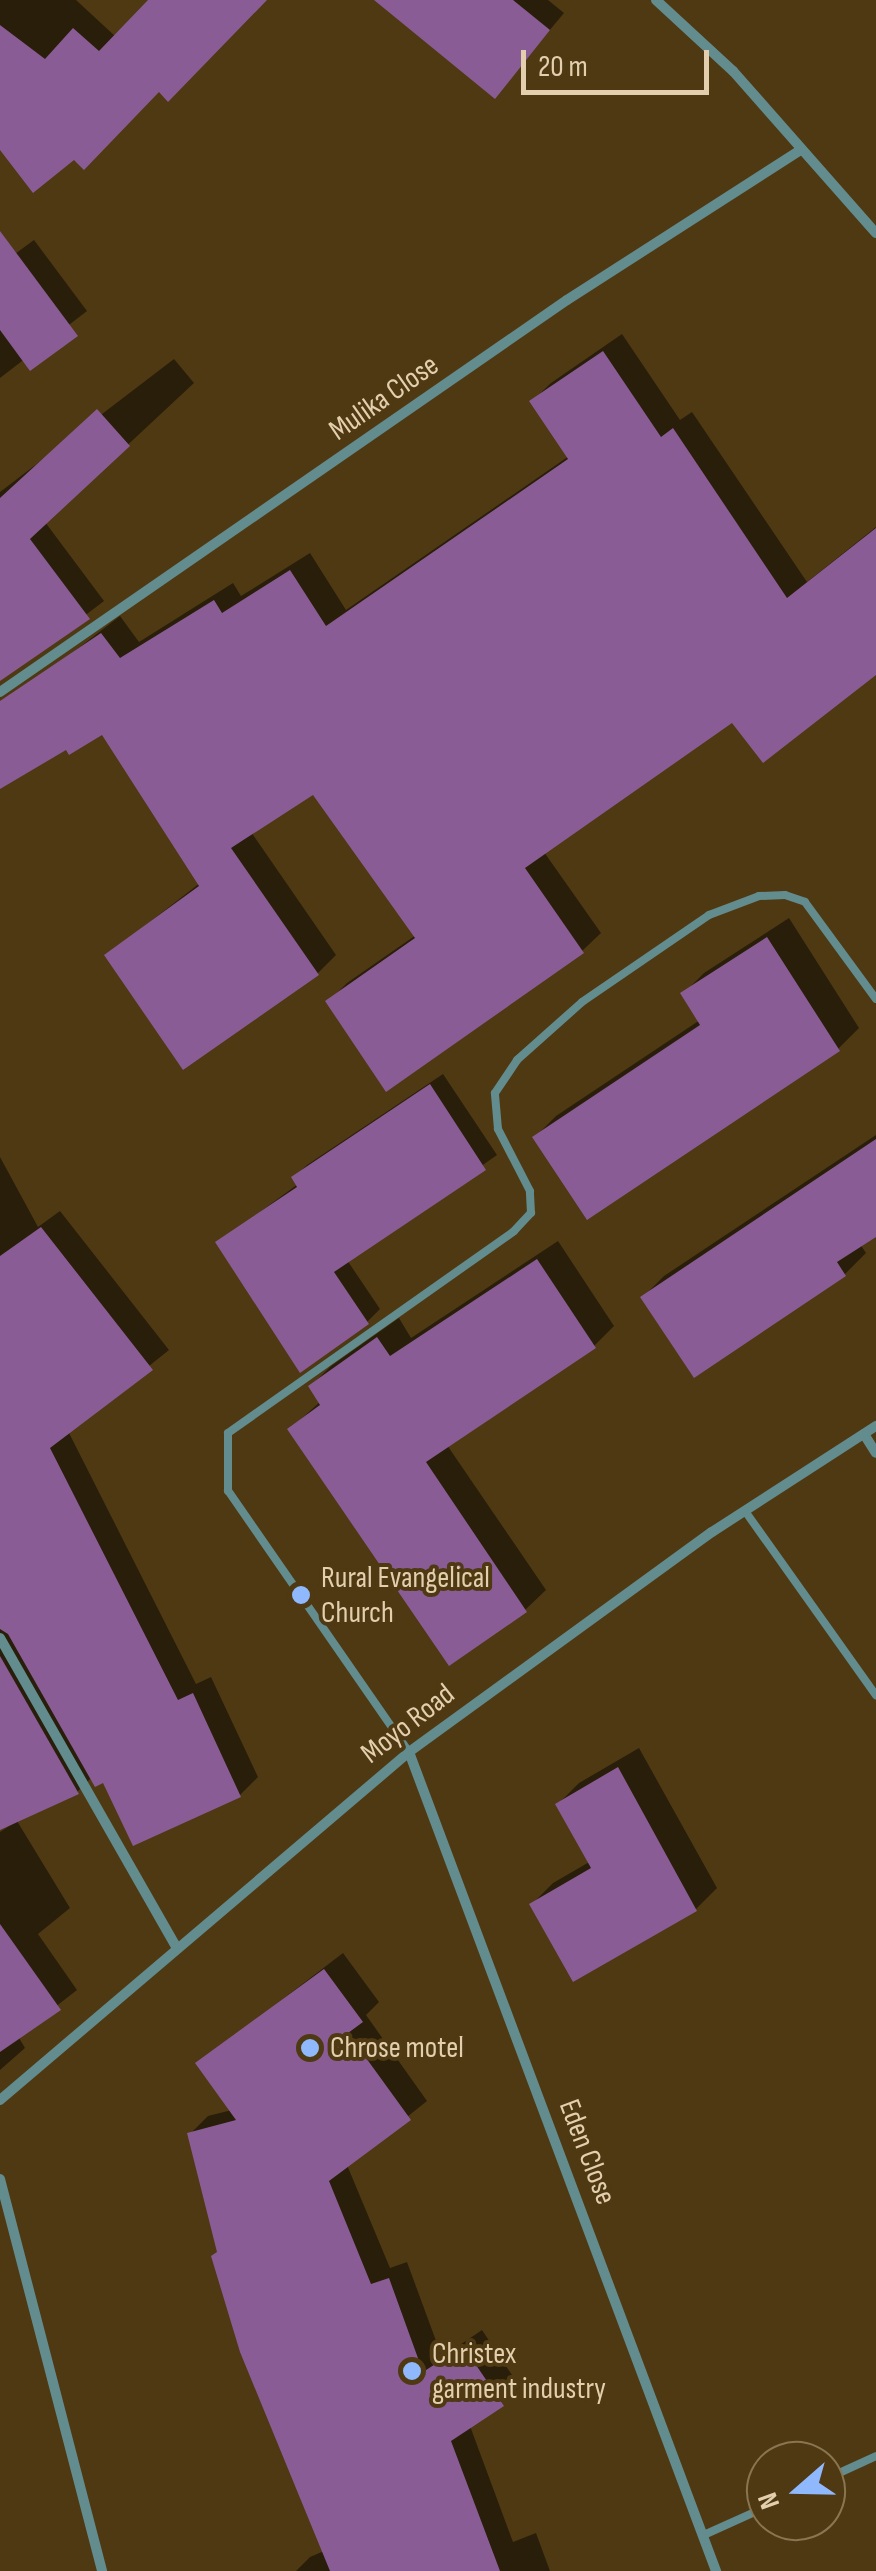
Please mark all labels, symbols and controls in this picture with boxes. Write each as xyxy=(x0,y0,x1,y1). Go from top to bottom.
scale bar xyxy=(526,30,714,92)
text: 20 m xyxy=(538,49,588,85)
street label: Mulika Close xyxy=(322,347,446,449)
place label: Rural Evangelical Church xyxy=(321,1560,490,1630)
marker: Rural Evangelical Church xyxy=(290,1584,312,1606)
street label: Moyo Road xyxy=(354,1676,462,1772)
place label: Chrose motel xyxy=(330,2030,464,2066)
marker: Chrose motel xyxy=(299,2037,321,2059)
street label: Eden Close xyxy=(551,2094,623,2210)
place label: Christex garment industry xyxy=(432,2336,606,2406)
marker: Christex garment industry xyxy=(401,2360,423,2382)
north arrow xyxy=(746,2441,846,2541)
text: N xyxy=(751,2488,787,2513)

